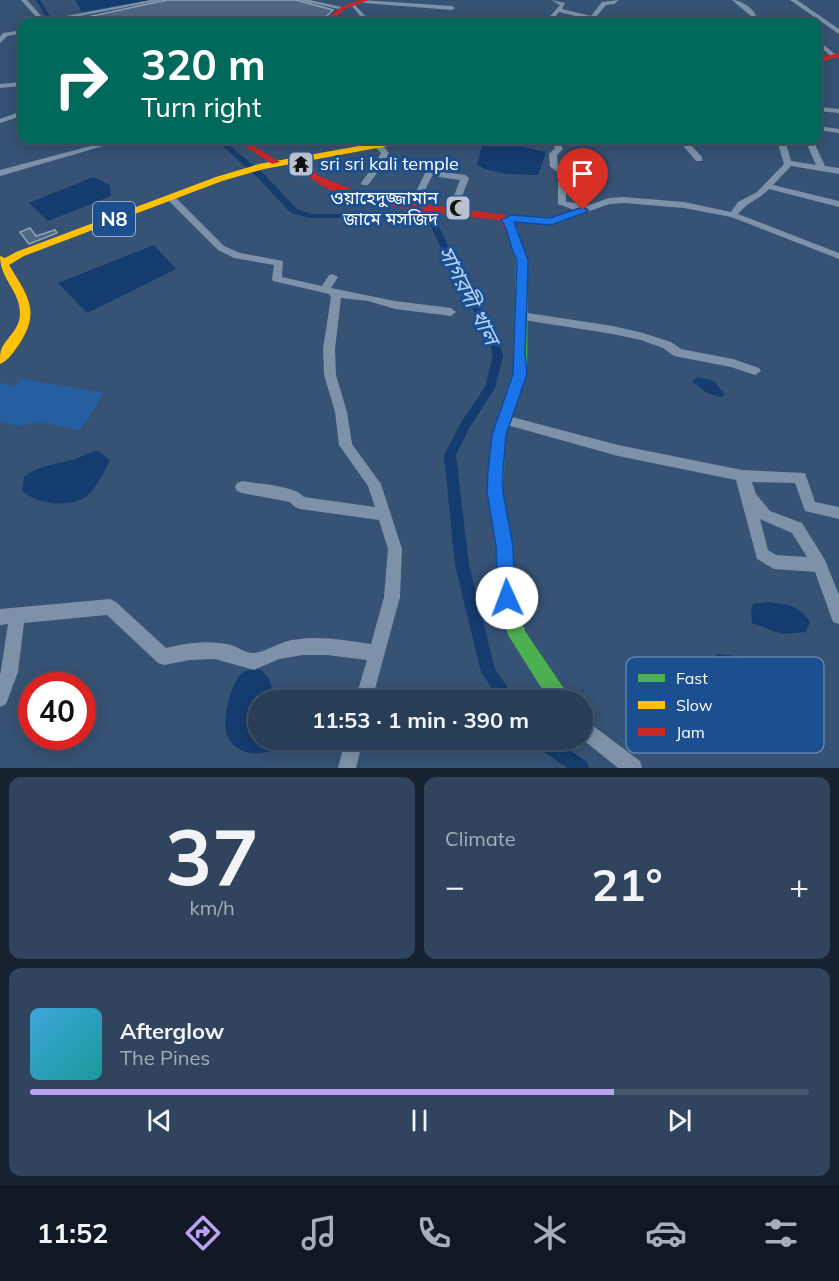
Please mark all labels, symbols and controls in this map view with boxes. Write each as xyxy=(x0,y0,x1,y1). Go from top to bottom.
text: 320 m xyxy=(141,38,266,91)
icon: right xyxy=(42,42,120,120)
text: Turn right xyxy=(141,90,261,124)
pin xyxy=(557,148,608,210)
temple icon: sri sri kali temple xyxy=(286,149,316,179)
place label: sri sri kali temple xyxy=(320,152,459,175)
icon: arrive xyxy=(566,157,599,190)
place label: ওয়াহেদুজ্জামান জামে মসজিদ xyxy=(330,186,439,230)
mosque icon: ওয়াহেদুজ্জামান জামে মসজিদ xyxy=(443,193,473,223)
road number: N8 xyxy=(93,202,135,236)
water label: সাগরদী খাল xyxy=(432,241,508,353)
position arrow xyxy=(475,566,539,630)
legend xyxy=(626,657,824,753)
text: Fast xyxy=(676,668,708,688)
speed limit sign: 40 xyxy=(18,672,96,750)
text: Slow xyxy=(676,695,713,715)
text: 11:53 · 1 min · 390 m xyxy=(312,706,529,734)
text: Jam xyxy=(676,722,705,742)
text: 37 xyxy=(165,807,259,905)
text: Climate xyxy=(445,826,516,851)
text: 21° xyxy=(591,856,663,912)
text: − xyxy=(445,865,465,906)
text: + xyxy=(789,865,809,906)
text: km/h xyxy=(189,895,235,920)
text: Afterglow xyxy=(120,1017,224,1045)
text: The Pines xyxy=(120,1045,210,1070)
icon: previous xyxy=(143,1104,176,1137)
icon: pause xyxy=(403,1104,436,1137)
icon: next xyxy=(663,1104,696,1137)
icon: directions xyxy=(182,1212,224,1254)
icon: music xyxy=(298,1212,340,1254)
icon: phone xyxy=(413,1212,455,1254)
icon: climate xyxy=(529,1212,571,1254)
icon: car xyxy=(645,1212,687,1254)
icon: filters xyxy=(760,1212,802,1254)
text: 11:52 xyxy=(37,1216,108,1250)

